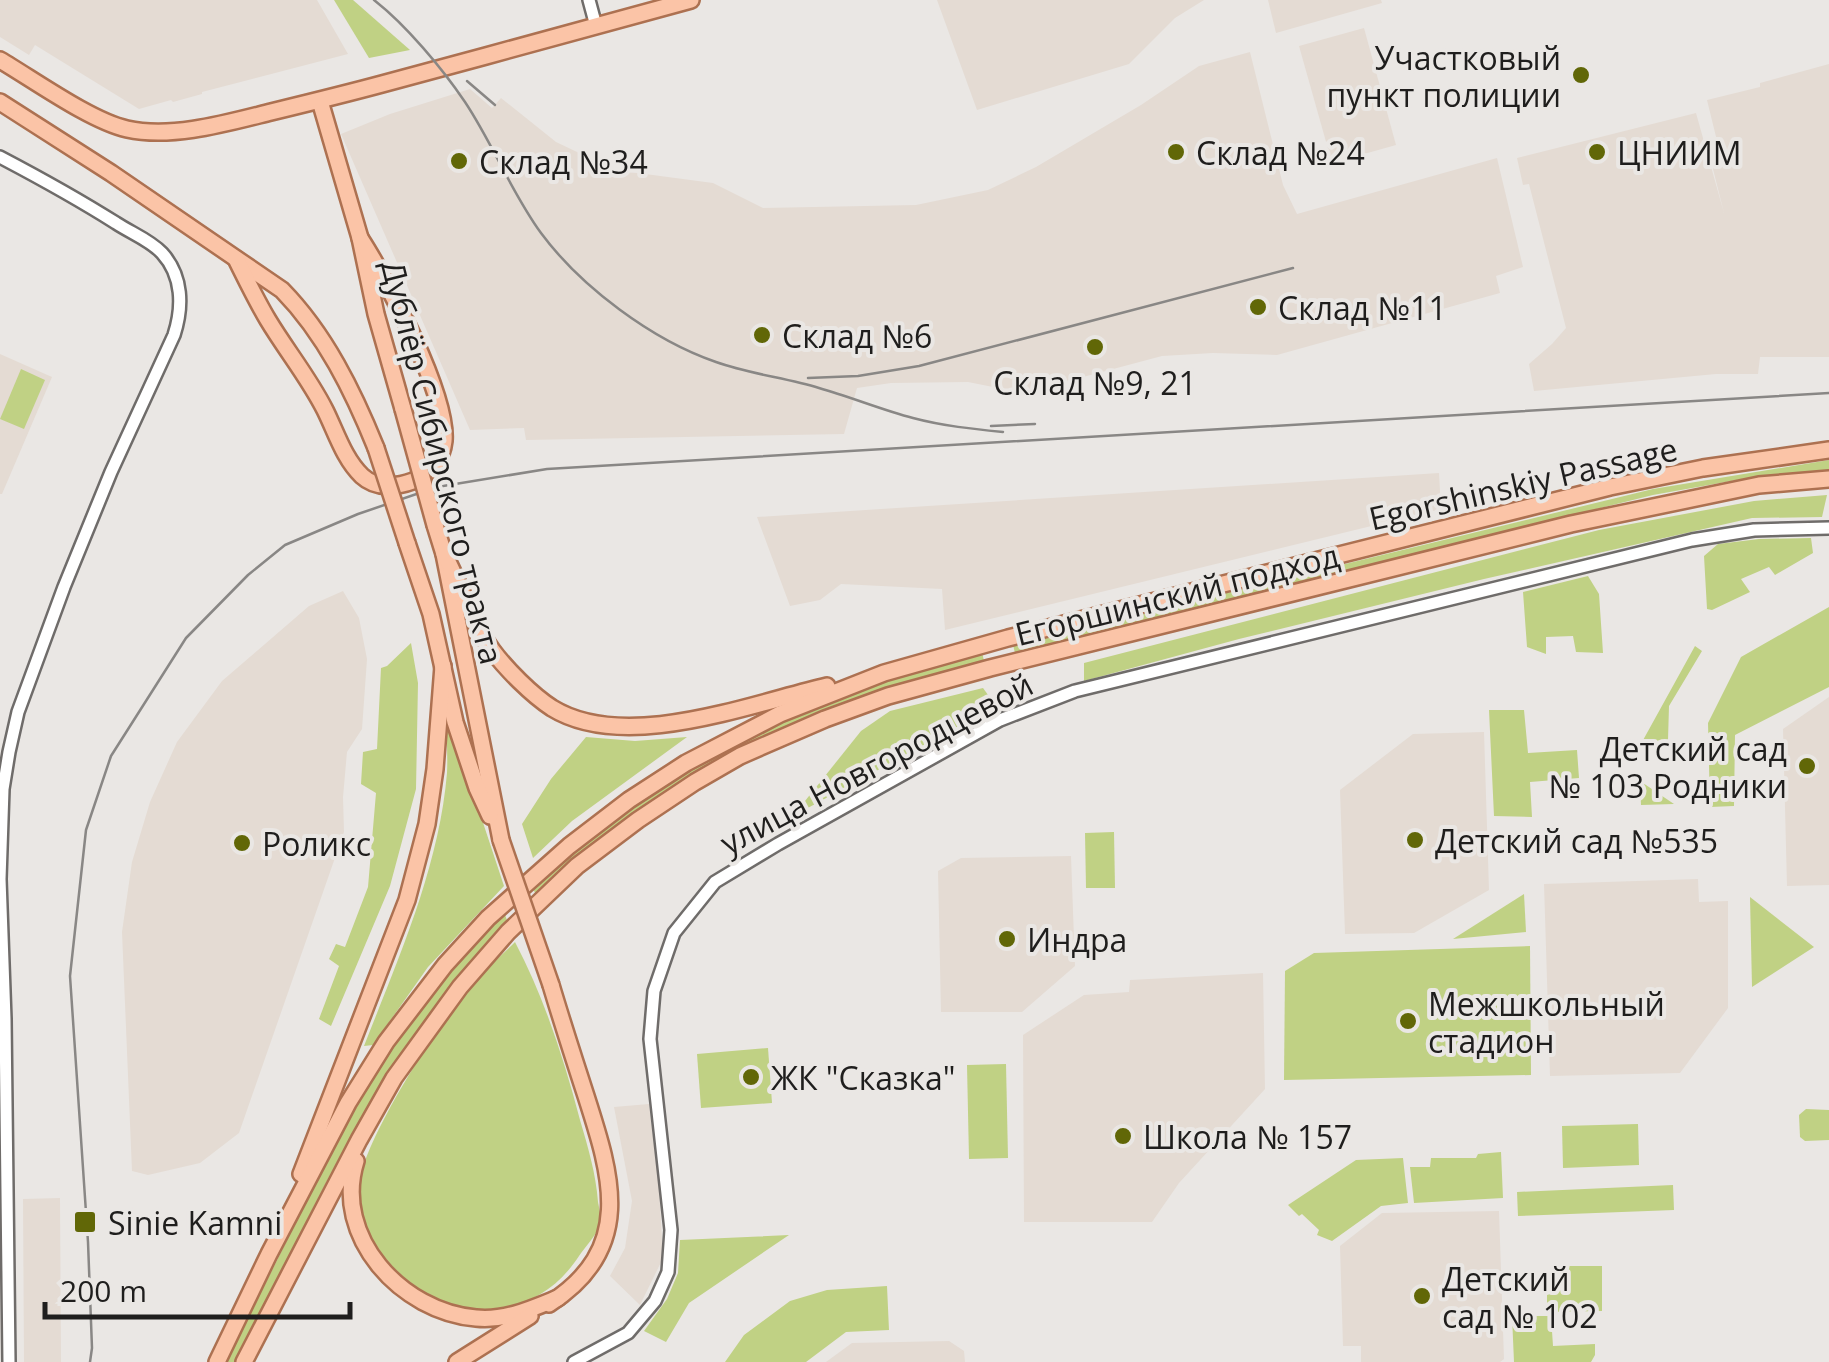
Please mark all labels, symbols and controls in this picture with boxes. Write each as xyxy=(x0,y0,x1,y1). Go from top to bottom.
place label: Участковый пункт полиции xyxy=(1327,36,1561,116)
marker: Участковый пункт полиции xyxy=(1570,64,1592,86)
place label: Склад №24 xyxy=(1196,131,1365,174)
place label: ЦНИИМ xyxy=(1617,131,1742,174)
place label: Склад №34 xyxy=(479,140,648,183)
marker: Склад №24 xyxy=(1165,141,1187,163)
marker: ЦНИИМ xyxy=(1586,141,1608,163)
marker: Склад №34 xyxy=(448,150,470,172)
street label: Дублёр Сибирского тракта xyxy=(372,256,514,668)
place label: Склад №11 xyxy=(1278,286,1447,329)
marker: Склад №11 xyxy=(1247,296,1269,318)
place label: Склад №6 xyxy=(782,314,932,357)
marker: Склад №6 xyxy=(751,324,773,346)
marker: Склад №9, 21 xyxy=(1084,336,1106,358)
place label: Склад №9, 21 xyxy=(993,361,1197,404)
street label: Egorshinskiy Passage xyxy=(1365,427,1681,539)
street label: Егоршинский подход xyxy=(1011,533,1343,655)
street label: улица Новгородцевой xyxy=(712,662,1040,864)
place label: Детский сад № 103 Родники xyxy=(1549,727,1787,807)
marker: Детский сад № 103 Родники xyxy=(1796,755,1818,777)
place label: Детский сад №535 xyxy=(1435,819,1718,862)
place label: Роликс xyxy=(262,822,371,865)
marker: Детский сад №535 xyxy=(1404,829,1426,851)
marker: Роликс xyxy=(231,832,253,854)
place label: Индра xyxy=(1027,918,1127,961)
marker: Индра xyxy=(996,928,1018,950)
place label: Межшкольный стадион xyxy=(1428,982,1665,1062)
marker: Межшкольный стадион xyxy=(1397,1010,1419,1032)
place label: ЖК "Сказка" xyxy=(771,1056,956,1099)
marker: ЖК "Сказка" xyxy=(740,1066,762,1088)
place label: Школа № 157 xyxy=(1143,1115,1352,1158)
marker: Школа № 157 xyxy=(1112,1125,1134,1147)
place label: Sinie Kamni xyxy=(108,1201,282,1244)
marker: Sinie Kamni xyxy=(72,1209,98,1235)
scale bar xyxy=(45,1257,350,1319)
place label: Детский сад № 102 xyxy=(1442,1257,1598,1337)
text: 200 m xyxy=(60,1270,147,1311)
marker: Детский сад № 102 xyxy=(1411,1285,1433,1307)

